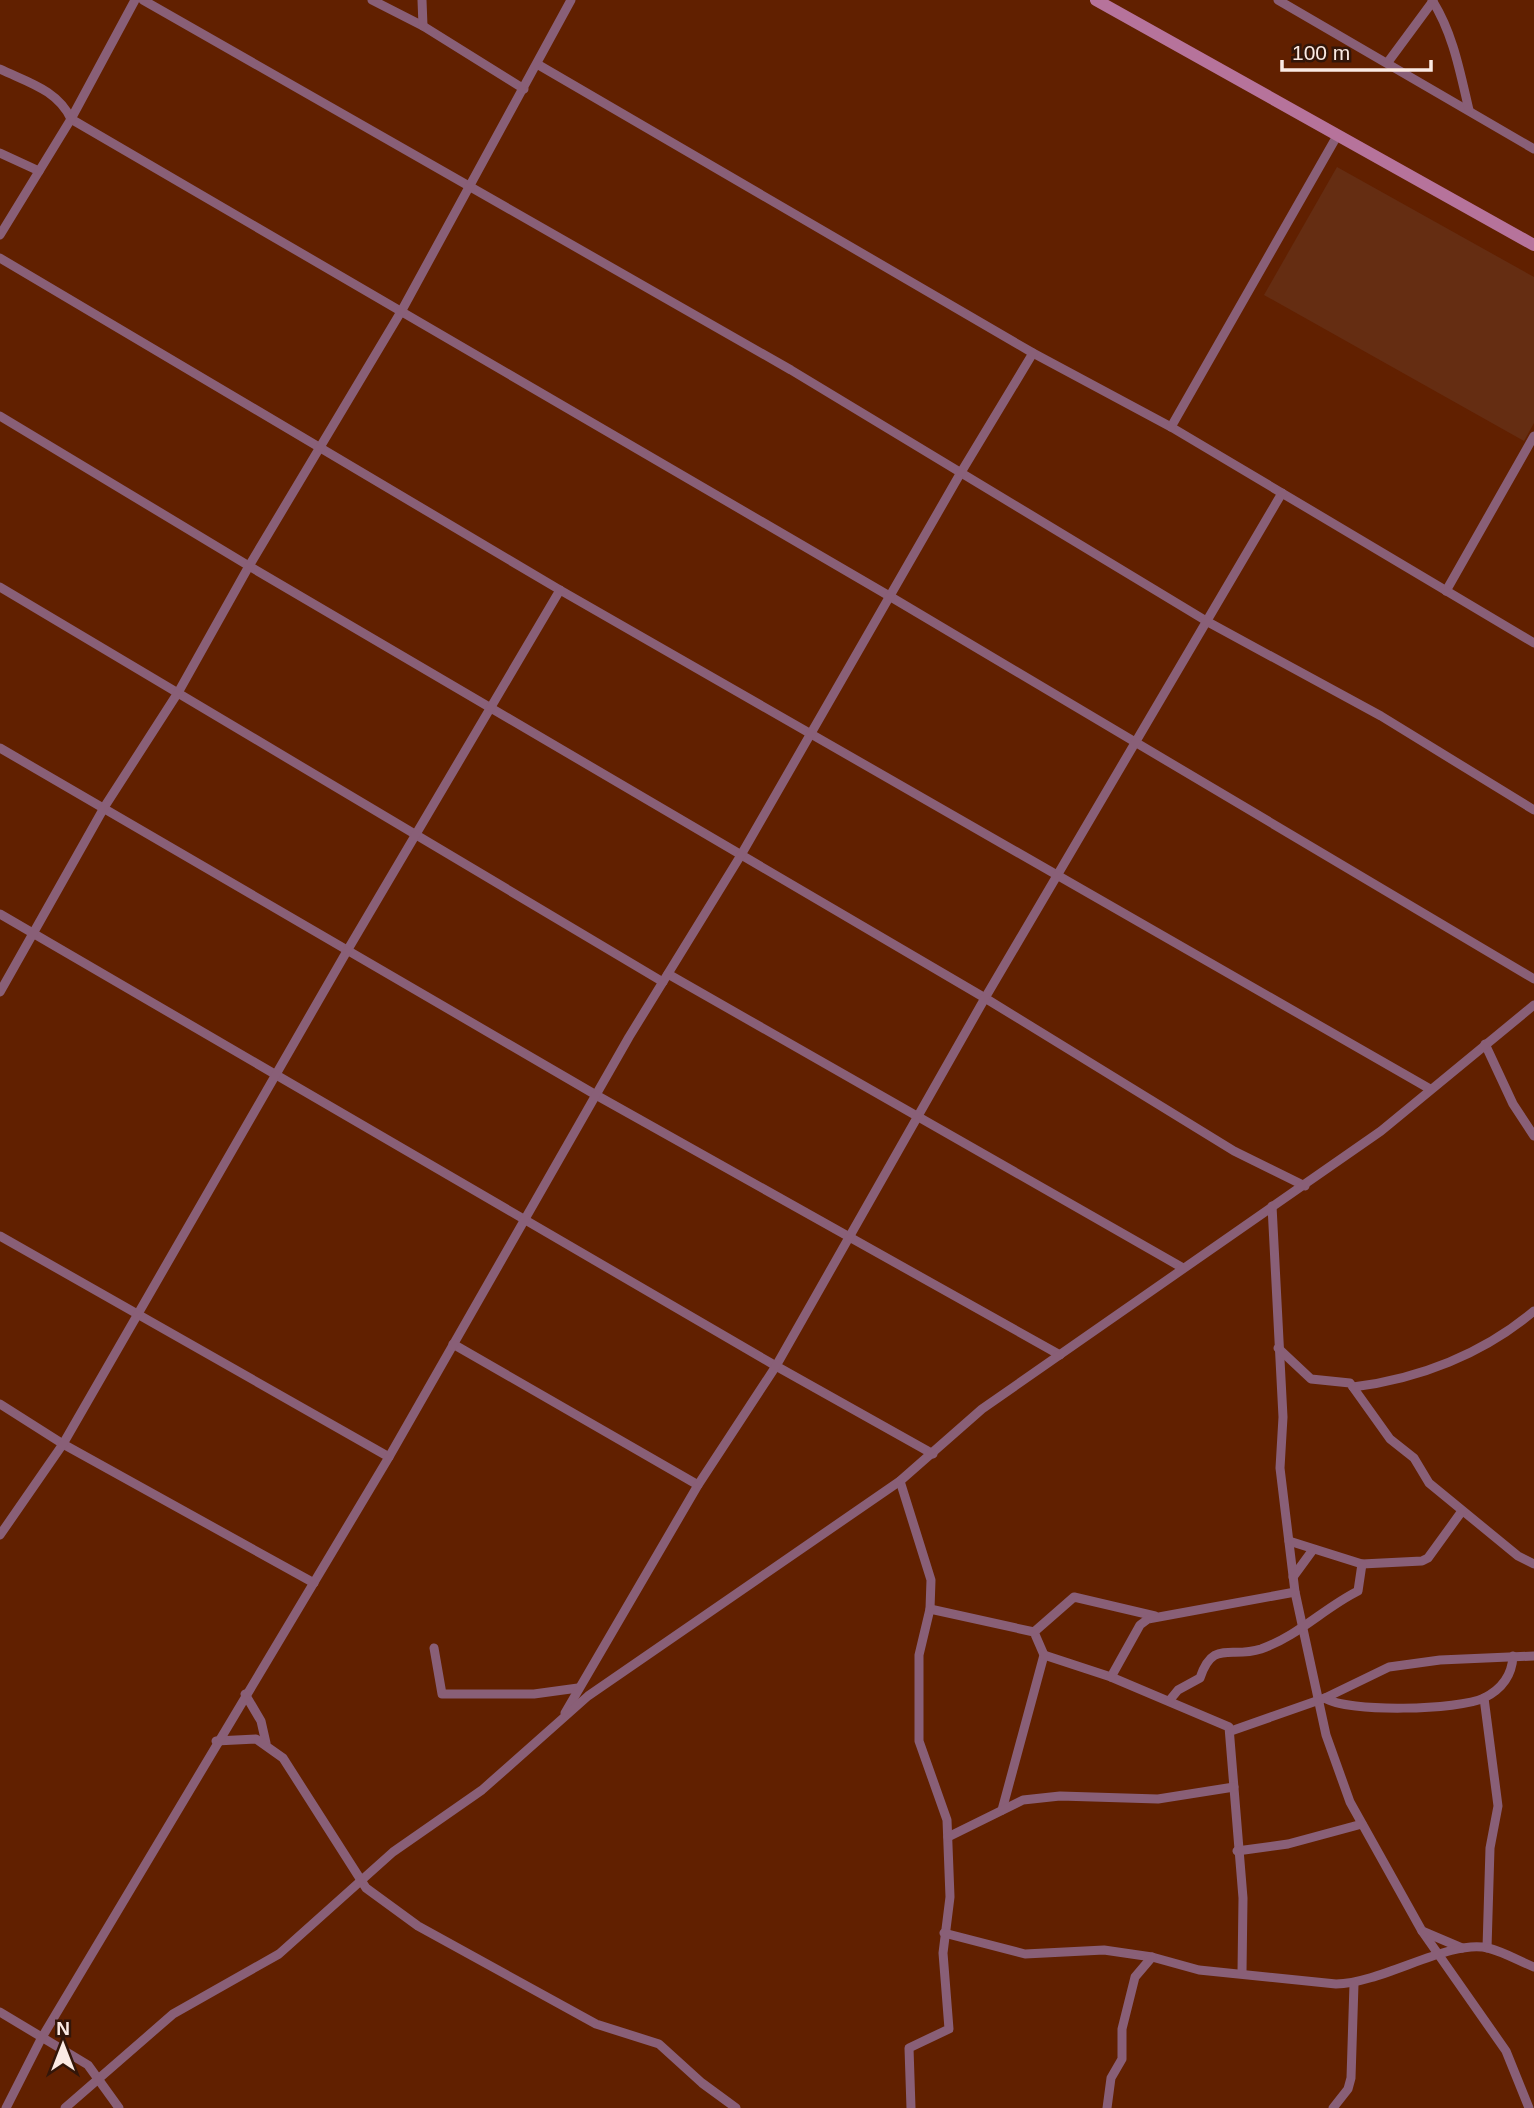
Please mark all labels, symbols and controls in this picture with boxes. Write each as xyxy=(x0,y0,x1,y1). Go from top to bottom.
scale bar xyxy=(1282,28,1431,72)
text: 100 m xyxy=(1292,41,1350,64)
north arrow xyxy=(28,2010,98,2080)
text: N xyxy=(56,2018,70,2039)

